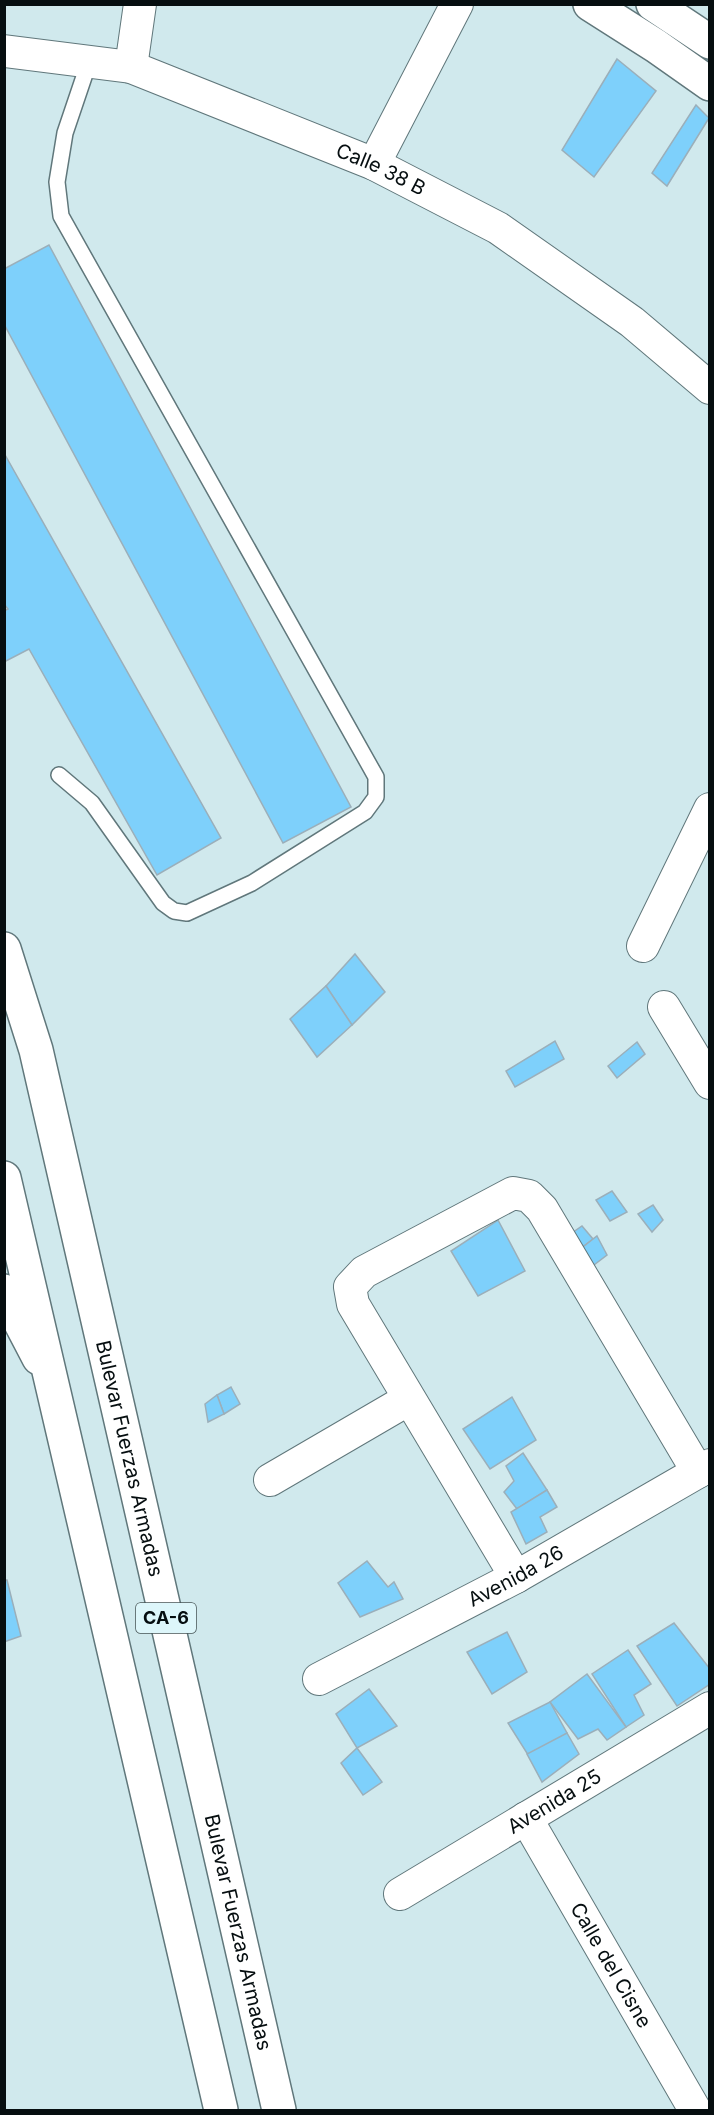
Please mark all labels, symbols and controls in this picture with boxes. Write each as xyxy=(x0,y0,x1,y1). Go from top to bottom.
street label: Calle 38 B xyxy=(333,138,430,201)
street label: Bulevar Fuerzas Armadas xyxy=(91,1338,168,1579)
street label: Avenida 26 xyxy=(464,1540,568,1612)
road number: CA-6 xyxy=(136,1603,196,1633)
street label: Avenida 25 xyxy=(503,1764,606,1839)
street label: Bulevar Fuerzas Armadas xyxy=(200,1812,277,2053)
street label: Calle del Cisne xyxy=(566,1898,657,2032)

